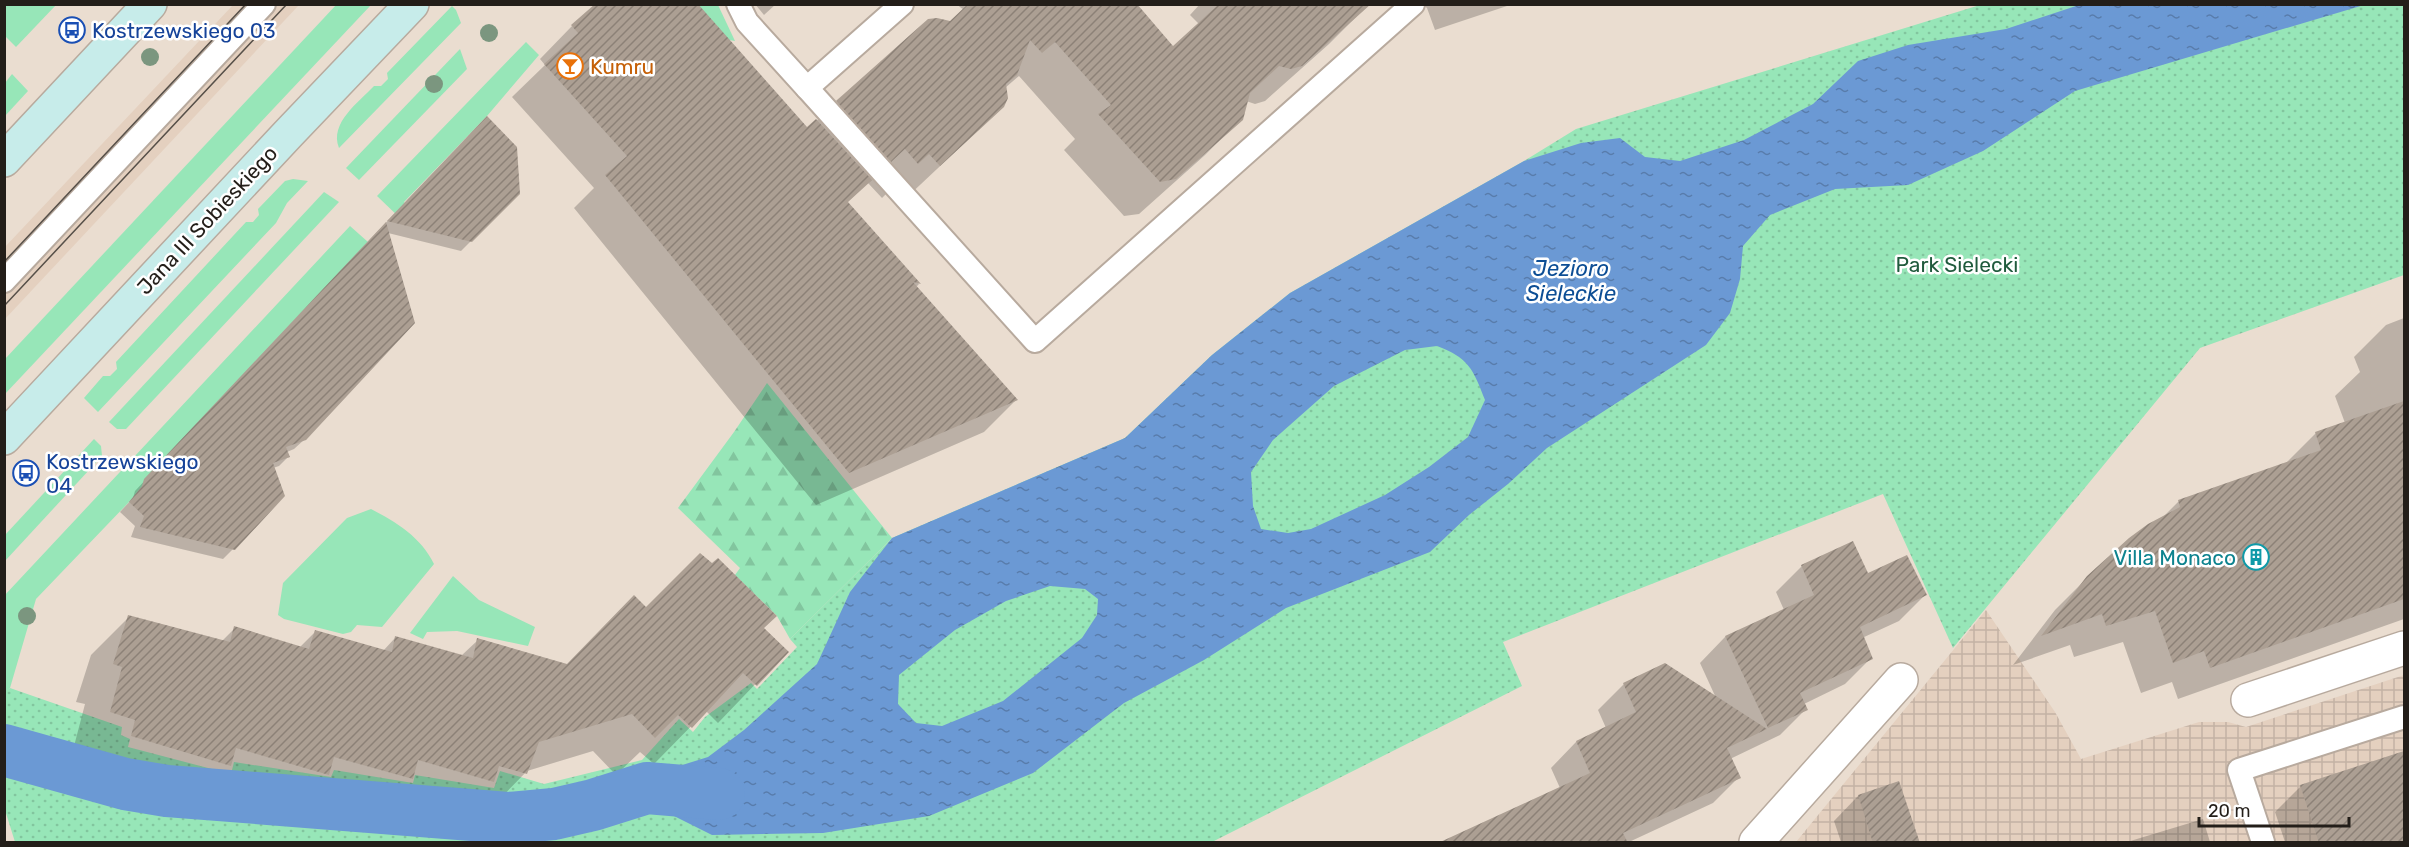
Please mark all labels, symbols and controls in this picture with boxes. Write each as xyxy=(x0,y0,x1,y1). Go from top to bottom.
bus stop icon: Kostrzewskiego 03 xyxy=(57,15,87,45)
place label: Kostrzewskiego 03 xyxy=(92,18,276,43)
bar icon: Kumru xyxy=(555,51,585,81)
place label: Kumru xyxy=(590,54,654,79)
street label: Jana III Sobieskiego xyxy=(132,141,282,299)
park label: Park Sielecki xyxy=(1896,252,2018,277)
water label: Jezioro Sieleckie xyxy=(1526,255,1616,307)
place label: Kostrzewskiego 04 xyxy=(46,449,199,498)
bus stop icon: Kostrzewskiego 04 xyxy=(11,458,41,488)
building icon: Villa Monaco xyxy=(2241,542,2271,572)
place label: Villa Monaco xyxy=(2114,545,2236,570)
scale bar xyxy=(2199,790,2349,828)
text: 20 m xyxy=(2208,800,2250,822)

